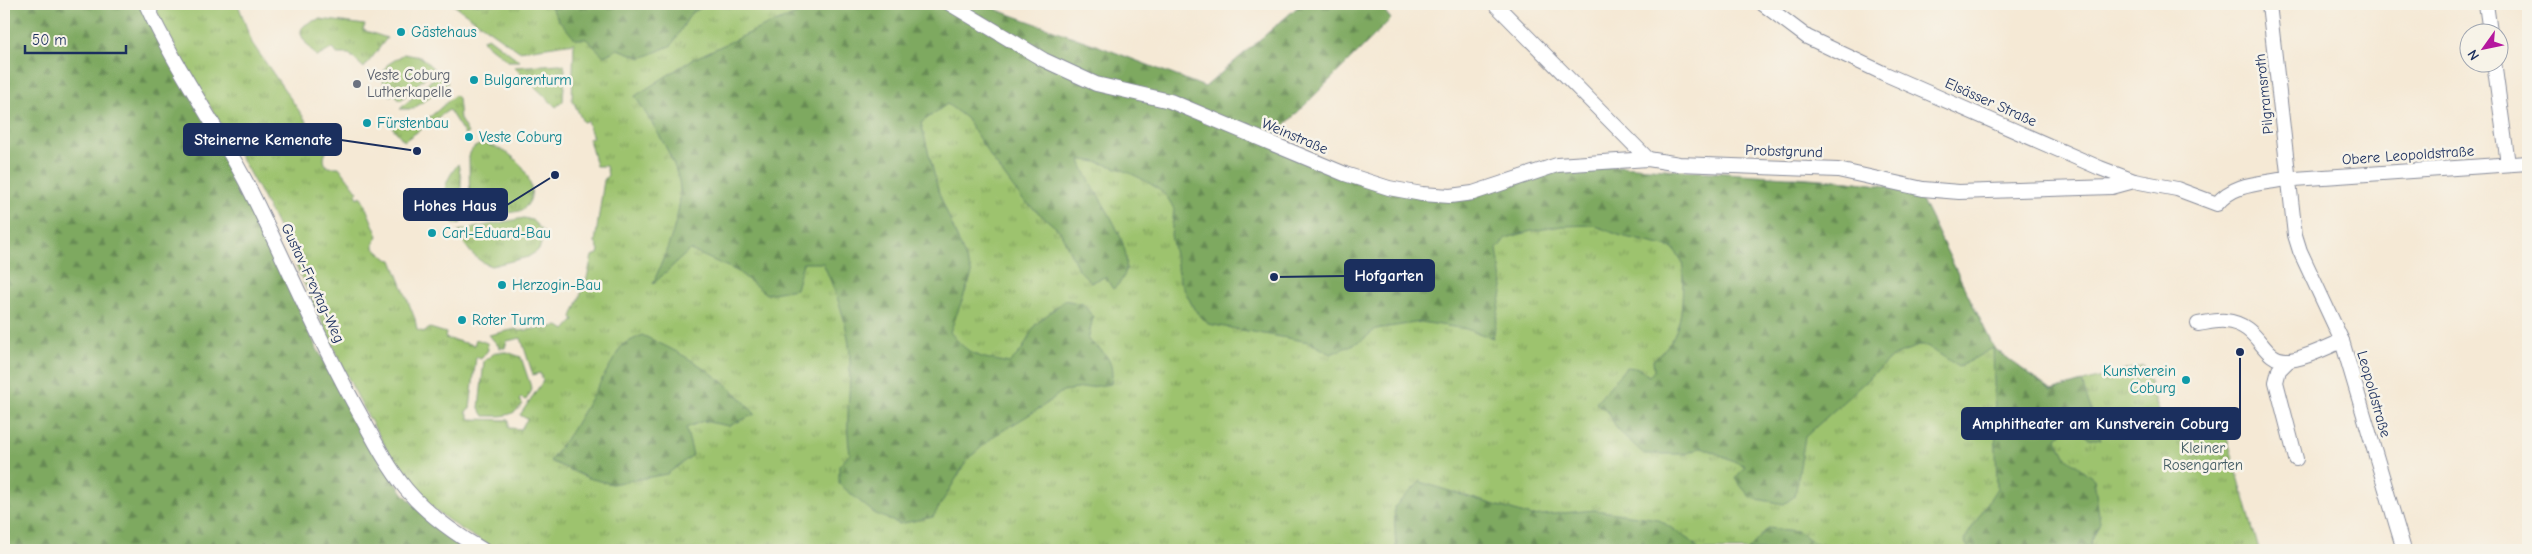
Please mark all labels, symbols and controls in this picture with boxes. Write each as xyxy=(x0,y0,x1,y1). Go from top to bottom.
scale bar xyxy=(25,22,126,54)
north arrow xyxy=(2460,22,2510,72)
place label: Gästehaus xyxy=(411,23,477,41)
marker: Gästehaus xyxy=(395,26,407,38)
text: 50 m xyxy=(32,31,67,49)
text: N xyxy=(2464,46,2483,63)
street label: Pilgramsroth xyxy=(2251,53,2277,135)
place label: Veste Coburg Lutherkapelle xyxy=(367,66,453,101)
place label: Bulgarenturm xyxy=(484,71,572,89)
marker: Bulgarenturm xyxy=(468,74,480,86)
street label: Elsässer Straße xyxy=(1942,74,2040,130)
marker: Veste Coburg Lutherkapelle xyxy=(351,78,363,90)
place label: Fürstenbau xyxy=(377,114,449,132)
street label: Weinstraße xyxy=(1259,114,1331,158)
marker: Fürstenbau xyxy=(361,117,373,129)
callout: Steinerne Kemenate xyxy=(184,124,341,155)
place label: Veste Coburg xyxy=(479,128,563,146)
text: Steinerne Kemenate xyxy=(194,131,332,149)
marker: Veste Coburg xyxy=(463,131,475,143)
street label: Probstgrund xyxy=(1745,141,1823,161)
street label: Obere Leopoldstraße xyxy=(2341,141,2475,169)
callout: Hohes Haus xyxy=(404,189,507,220)
text: Hohes Haus xyxy=(413,197,497,215)
street label: Gustav-Freytag-Weg xyxy=(277,220,349,346)
place label: Carl-Eduard-Bau xyxy=(442,224,551,242)
marker: Carl-Eduard-Bau xyxy=(426,227,438,239)
callout: Hofgarten xyxy=(1345,260,1434,291)
text: Hofgarten xyxy=(1354,267,1424,285)
place label: Herzogin-Bau xyxy=(512,276,601,294)
marker: Herzogin-Bau xyxy=(496,279,508,291)
place label: Roter Turm xyxy=(472,311,545,329)
marker: Roter Turm xyxy=(456,314,468,326)
street label: Leopoldstraße xyxy=(2353,349,2395,440)
place label: Kunstverein Coburg xyxy=(2103,362,2176,397)
marker: Kunstverein Coburg xyxy=(2180,374,2192,386)
callout: Amphitheater am Kunstverein Coburg xyxy=(1962,408,2240,439)
text: Amphitheater am Kunstverein Coburg xyxy=(1972,415,2230,433)
park label: Kleiner Rosengarten xyxy=(2163,439,2243,474)

